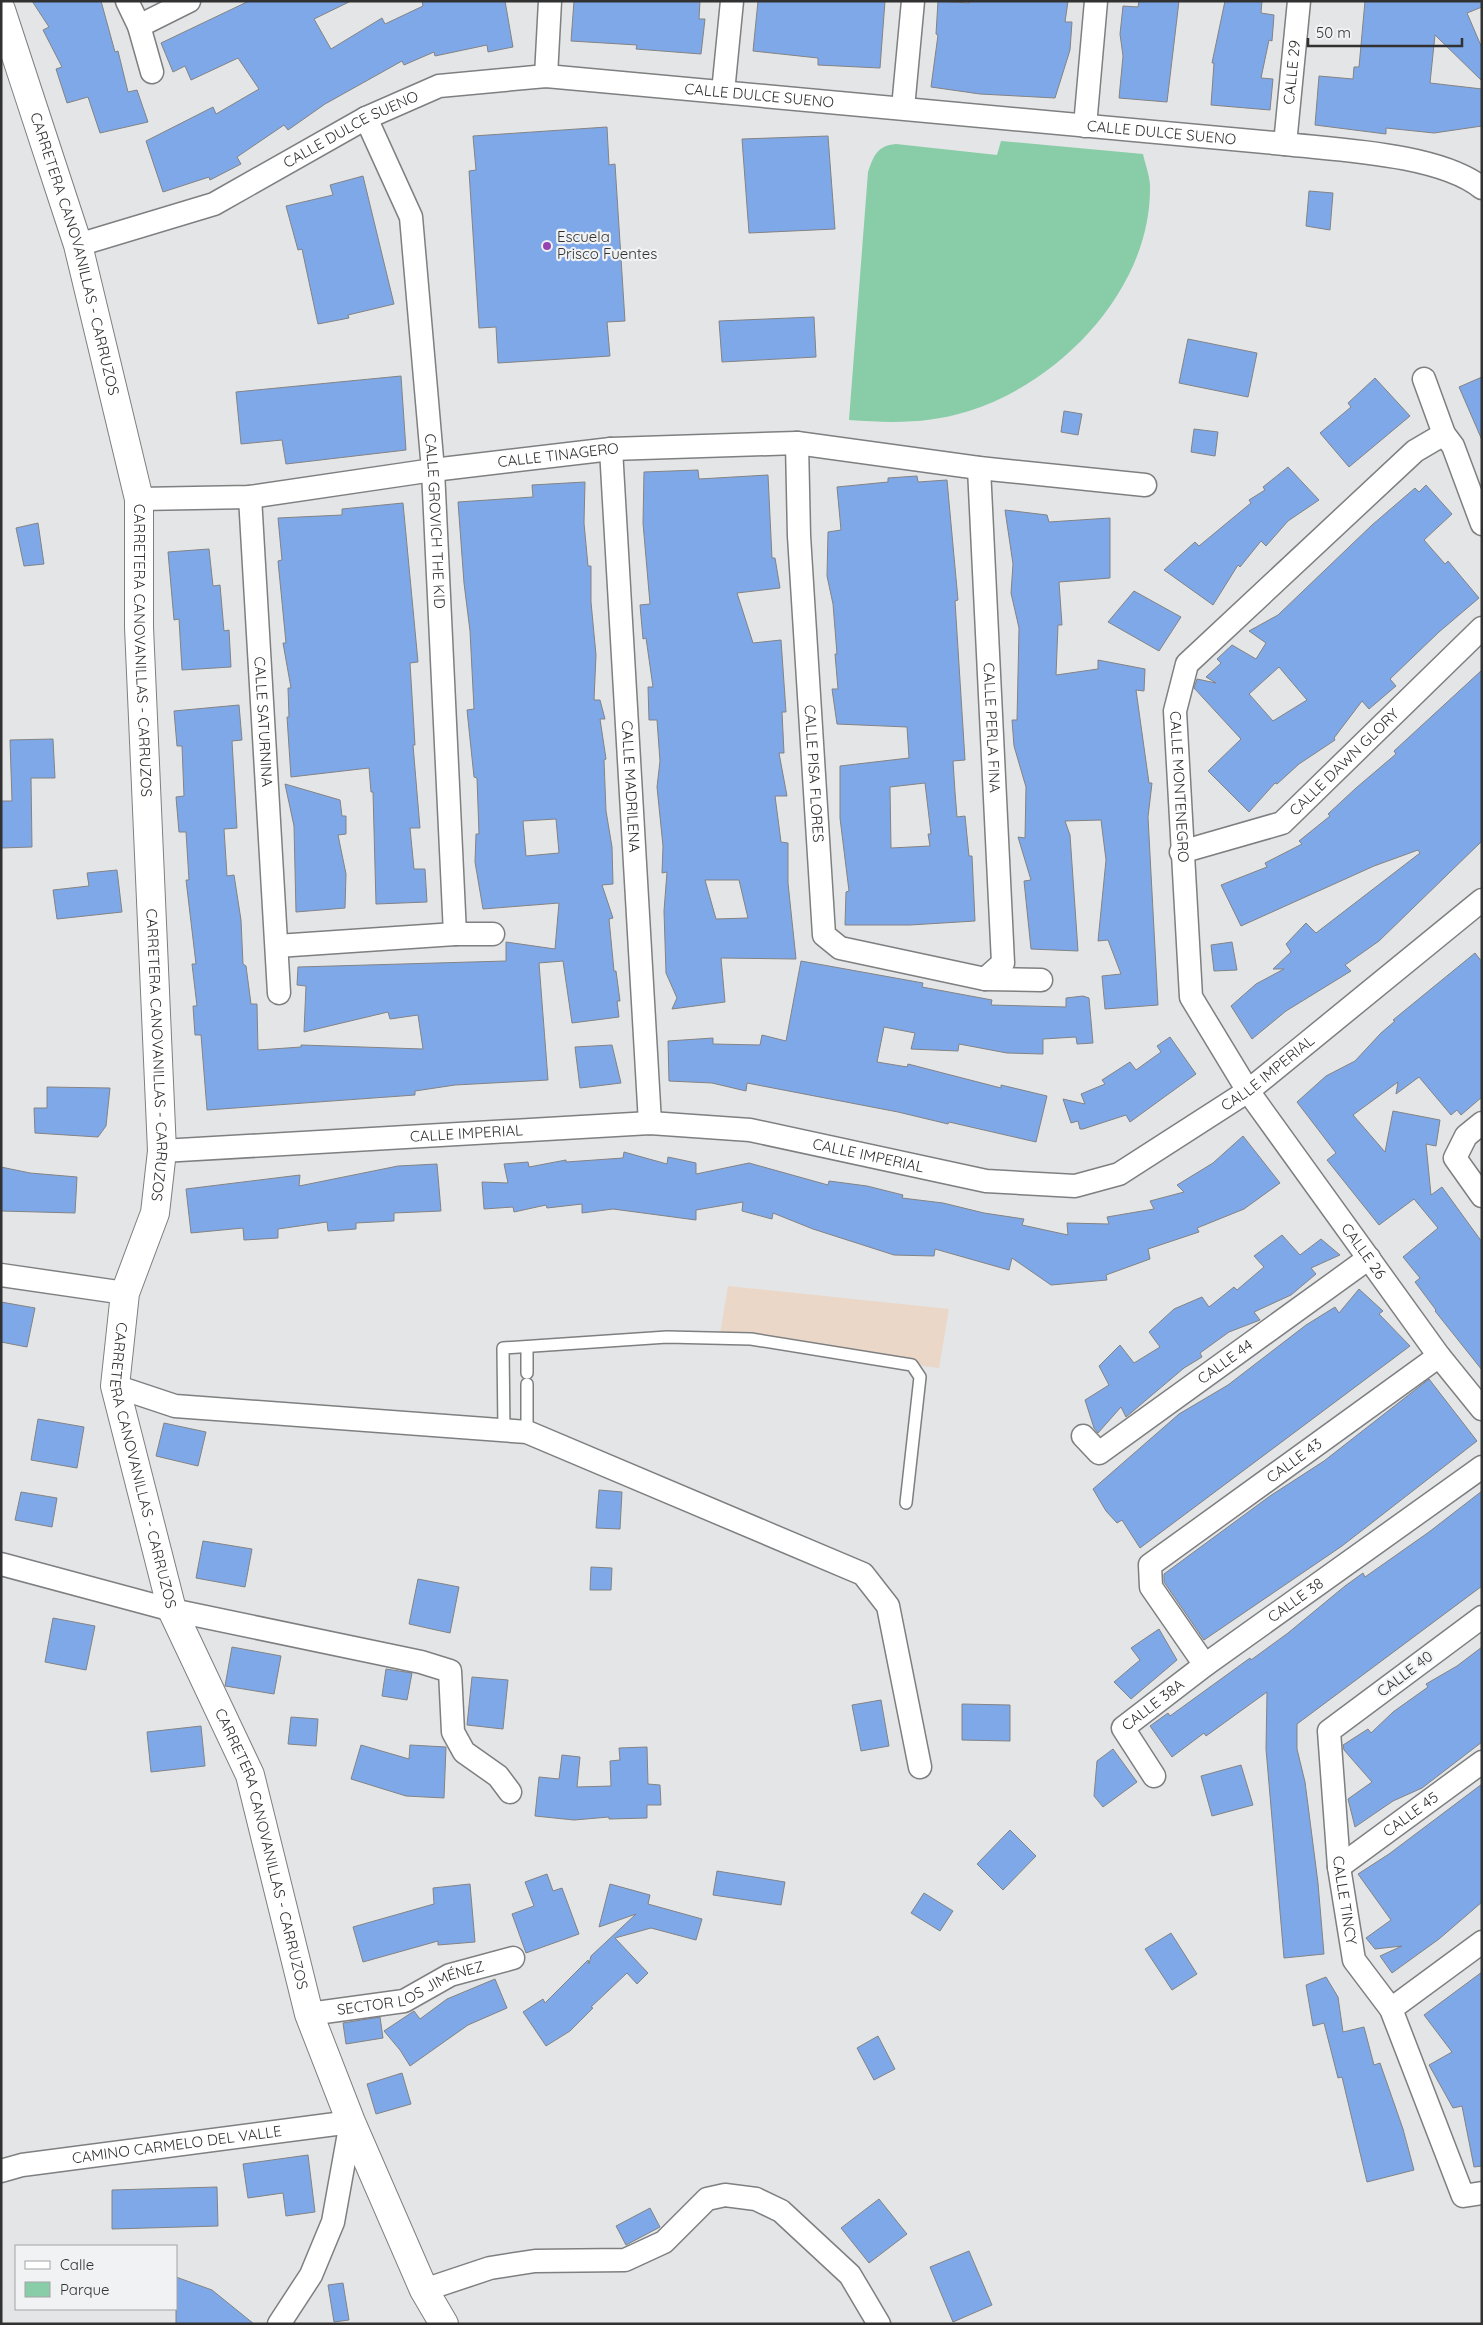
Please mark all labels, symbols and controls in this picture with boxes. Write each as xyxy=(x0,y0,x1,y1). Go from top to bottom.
scale bar xyxy=(1308,15,1462,47)
text: 50 m xyxy=(1316,23,1351,42)
street label: CALLE 29 xyxy=(1279,39,1304,105)
street label: CALLE DULCE SUENO xyxy=(684,79,835,111)
street label: CALLE DULCE SUENO xyxy=(280,86,421,172)
street label: CARRETERA CANOVANILLAS - CARRUZOS xyxy=(26,110,124,397)
street label: CALLE DULCE SUENO xyxy=(1086,116,1237,148)
place label: Escuela Prisco Fuentes xyxy=(557,227,657,263)
marker: Escuela Prisco Fuentes xyxy=(541,240,553,252)
street label: CALLE GROVICH THE KID xyxy=(421,433,450,610)
street label: CALLE TINAGERO xyxy=(496,439,619,471)
street label: CARRETERA CANOVANILLAS - CARRUZOS xyxy=(130,504,156,797)
street label: CALLE SATURNINA xyxy=(250,656,277,788)
street label: CALLE PERLA FINA xyxy=(979,662,1005,794)
street label: CALLE PISA FLORES xyxy=(801,704,828,843)
street label: CALLE DAWN GLORY xyxy=(1285,704,1403,820)
street label: CALLE MONTENEGRO xyxy=(1166,710,1193,863)
street label: CALLE MADRILENA xyxy=(618,720,644,853)
street label: CARRETERA CANOVANILLAS - CARRUZOS xyxy=(142,908,172,1202)
street label: CALLE IMPERIAL xyxy=(1217,1031,1318,1115)
street label: CALLE IMPERIAL xyxy=(409,1120,524,1146)
street label: CALLE IMPERIAL xyxy=(811,1134,926,1176)
street label: CALLE 26 xyxy=(1337,1219,1390,1283)
street label: CARRETERA CANOVANILLAS - CARRUZOS xyxy=(106,1321,181,1610)
street label: CALLE 44 xyxy=(1193,1335,1256,1388)
street label: CALLE 43 xyxy=(1263,1434,1326,1487)
street label: CALLE 38 xyxy=(1264,1573,1327,1626)
street label: CALLE 40 xyxy=(1373,1646,1436,1701)
street label: CALLE 38A xyxy=(1118,1674,1188,1735)
street label: CARRETERA CANOVANILLAS - CARRUZOS xyxy=(211,1705,313,1991)
street label: CALLE 45 xyxy=(1379,1787,1442,1841)
street label: CALLE TINCY xyxy=(1329,1855,1362,1947)
street label: SECTOR LOS JIMÉNEZ xyxy=(336,1956,486,2019)
street label: CAMINO CARMELO DEL VALLE xyxy=(71,2121,283,2167)
legend xyxy=(15,2245,178,2310)
text: Calle xyxy=(60,2255,94,2274)
text: Parque xyxy=(60,2280,110,2299)

